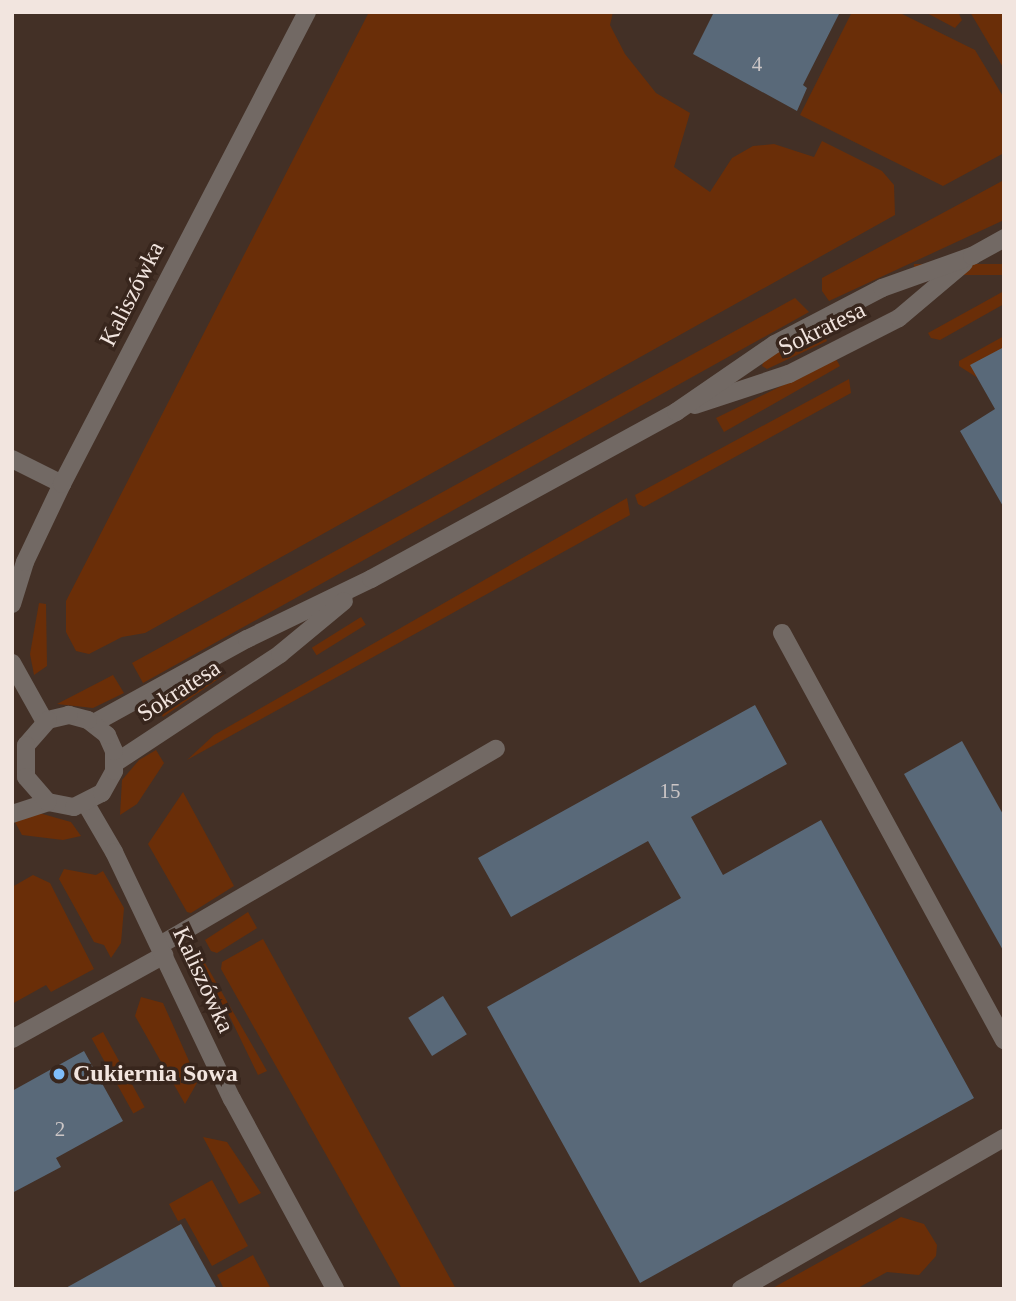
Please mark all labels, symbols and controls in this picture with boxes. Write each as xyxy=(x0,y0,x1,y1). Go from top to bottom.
house number: 4 xyxy=(752,51,762,77)
street label: Kaliszówka xyxy=(93,237,171,351)
street label: Sokratesa xyxy=(774,296,870,362)
street label: Sokratesa xyxy=(132,654,226,728)
house number: 15 xyxy=(660,778,680,804)
street label: Kaliszówka xyxy=(166,923,240,1037)
place label: Cukiernia Sowa xyxy=(73,1060,238,1088)
marker: Cukiernia Sowa xyxy=(51,1066,67,1082)
house number: 2 xyxy=(55,1116,65,1142)

